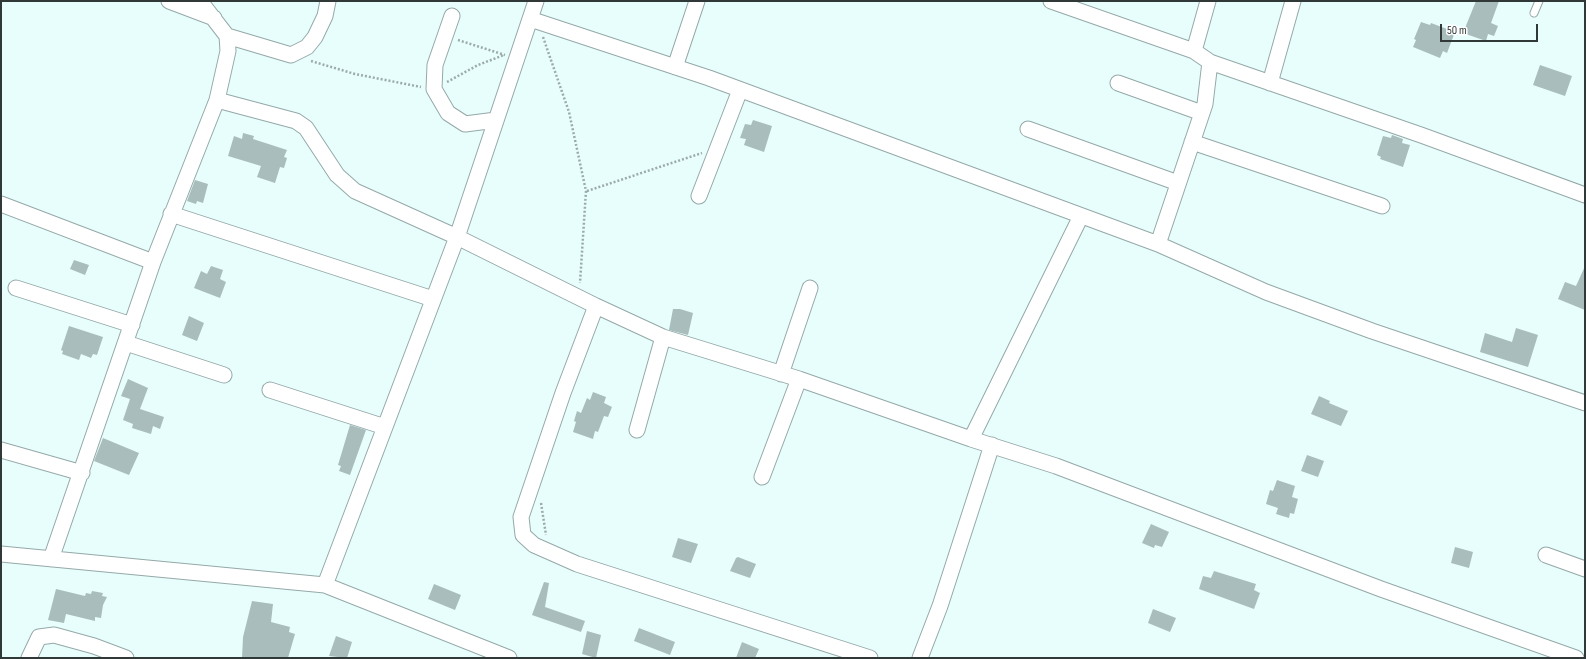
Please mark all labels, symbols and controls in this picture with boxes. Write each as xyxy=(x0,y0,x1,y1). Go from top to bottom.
scale bar xyxy=(1442,16,1540,42)
text: 50 m xyxy=(1447,23,1467,38)

